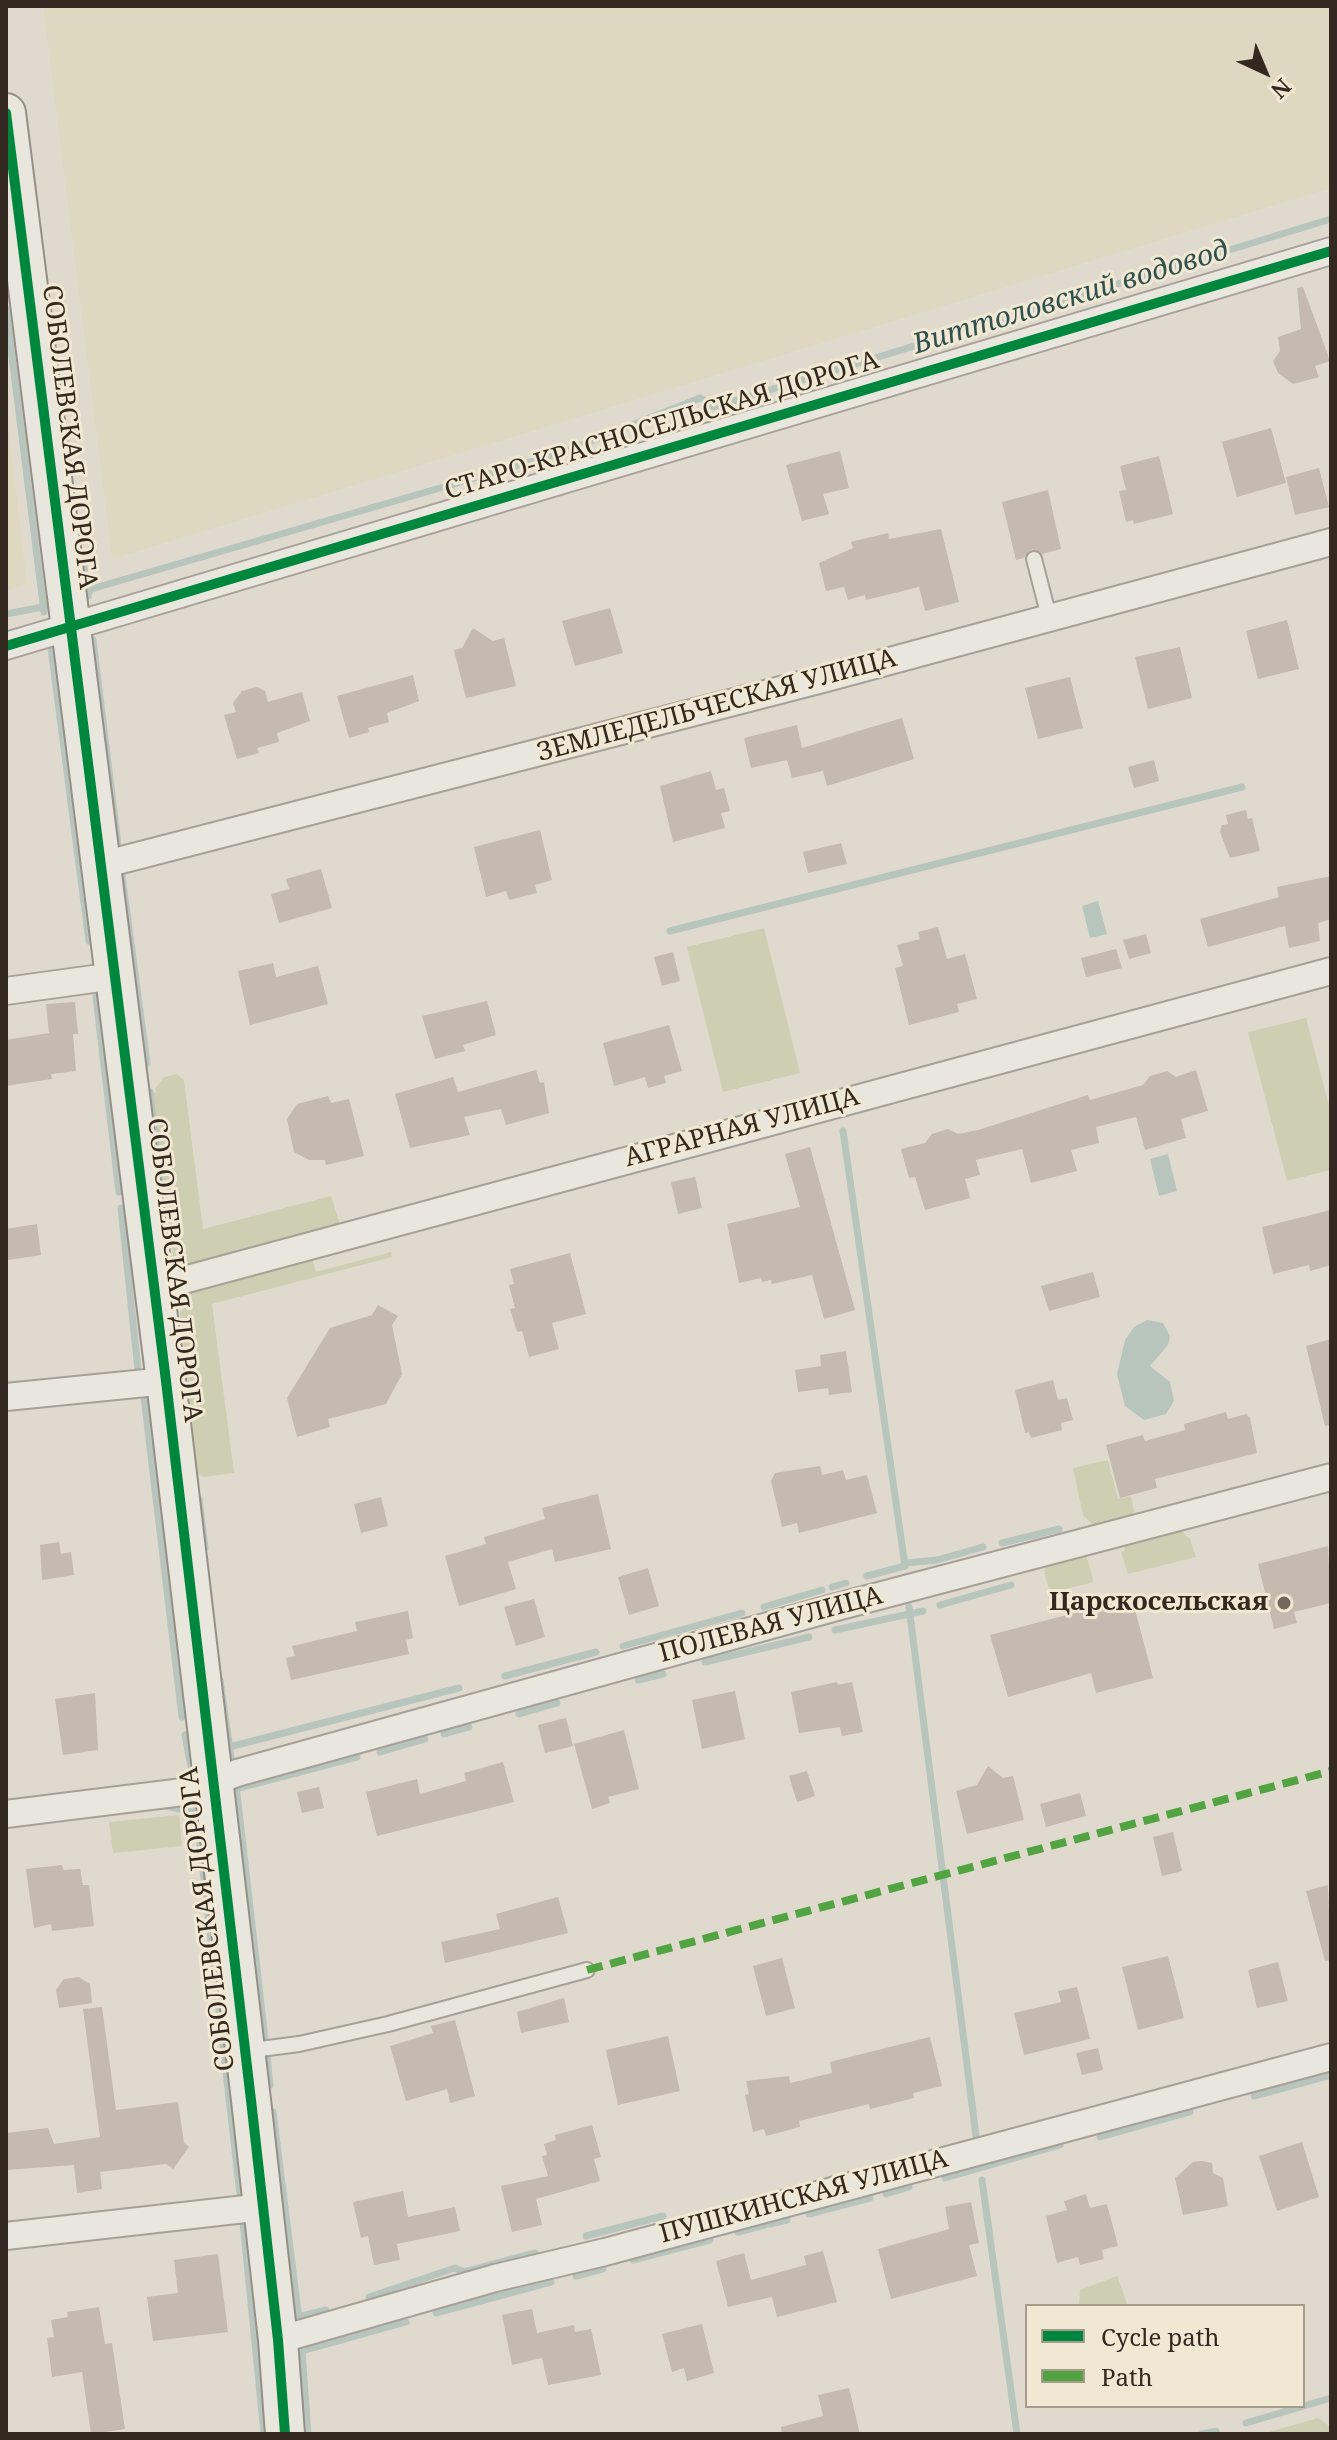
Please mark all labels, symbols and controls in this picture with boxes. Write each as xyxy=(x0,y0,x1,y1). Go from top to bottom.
north arrow xyxy=(1225,32,1305,112)
text: N xyxy=(1265,72,1298,106)
water label: Виттоловский водовод xyxy=(909,234,1233,362)
street label: СОБОЛЕВСКАЯ ДОРОГА xyxy=(35,283,103,591)
street label: СТАРО-КРАСНОСЕЛЬСКАЯ ДОРОГА xyxy=(441,345,883,507)
street label: ЗЕМЛЕДЕЛЬЧЕСКАЯ УЛИЦА xyxy=(534,643,900,769)
street label: АГРАРНАЯ УЛИЦА xyxy=(621,1082,863,1174)
street label: СОБОЛЕВСКАЯ ДОРОГА xyxy=(140,1116,208,1424)
street label: ПОЛЕВАЯ УЛИЦА xyxy=(656,1580,886,1670)
place label: Царскосельская xyxy=(1049,1587,1268,1619)
marker: Царскосельская xyxy=(1275,1594,1293,1612)
street label: СОБОЛЕВСКАЯ ДОРОГА xyxy=(174,1765,242,2073)
street label: ПУШКИНСКАЯ УЛИЦА xyxy=(656,2143,952,2251)
legend xyxy=(1025,2304,1305,2408)
text: Cycle path xyxy=(1101,2320,1220,2353)
text: Path xyxy=(1101,2360,1153,2393)

